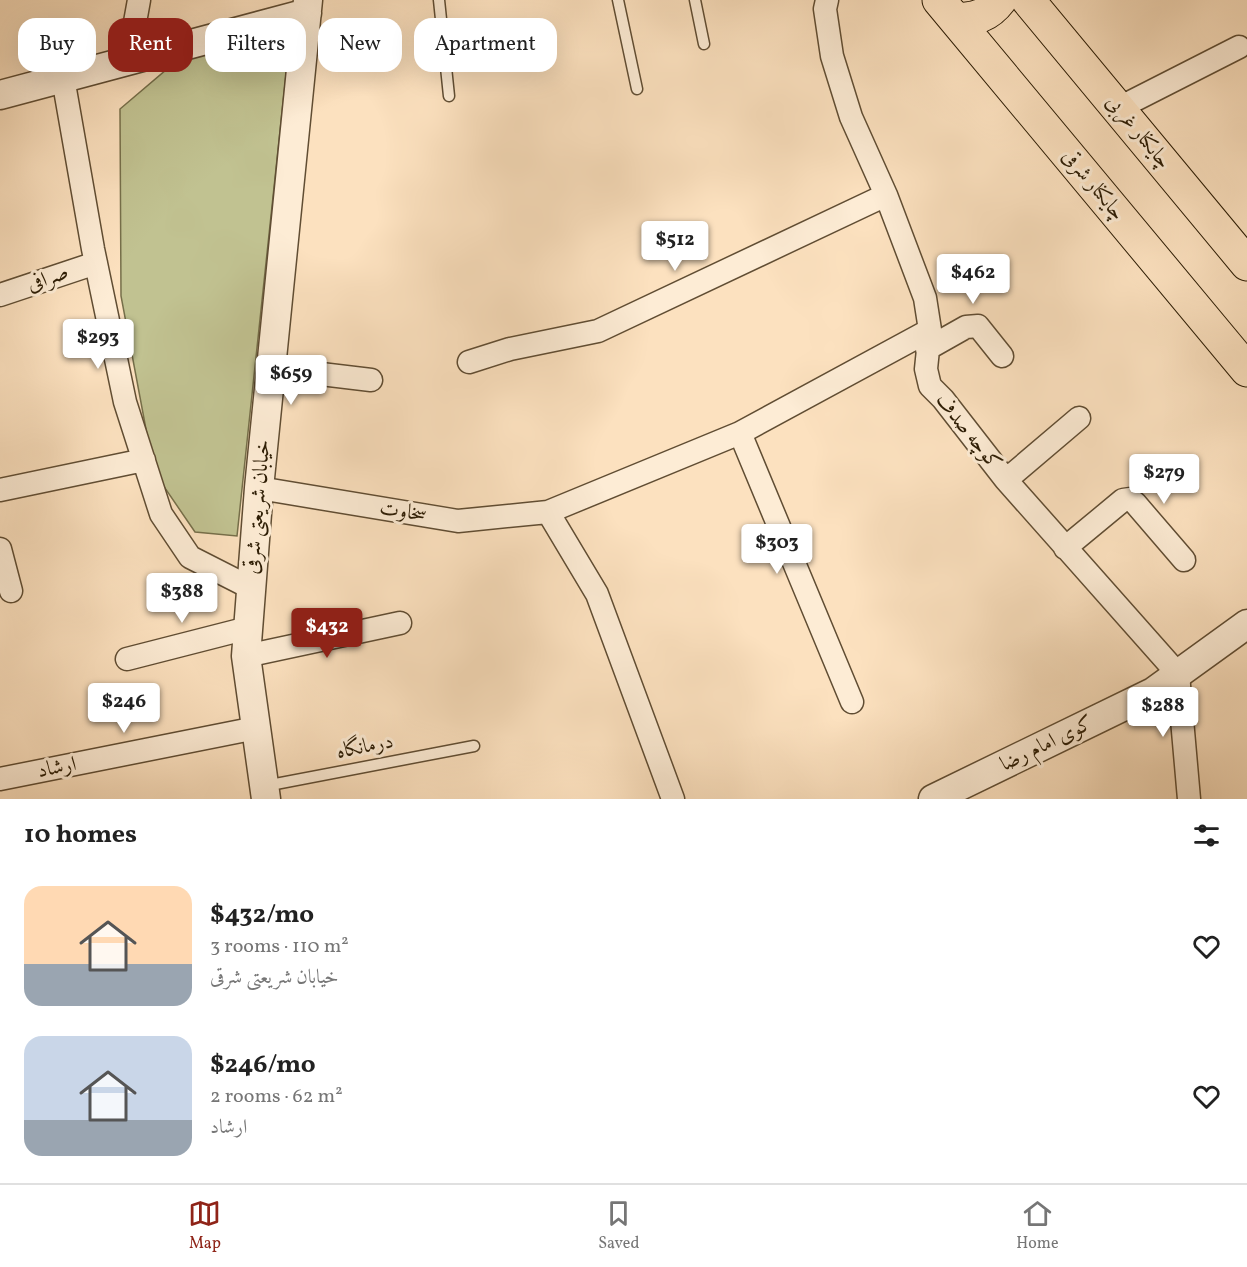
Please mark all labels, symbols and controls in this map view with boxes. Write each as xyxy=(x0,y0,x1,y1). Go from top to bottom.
chip: Buy xyxy=(18,18,96,72)
chip: Rent xyxy=(108,18,193,72)
chip: Filters xyxy=(205,18,306,72)
chip: New xyxy=(318,18,402,72)
chip: Apartment xyxy=(414,18,557,72)
street label: چایکنار غربی xyxy=(1098,89,1178,175)
street label: چایکنار شرقی xyxy=(1055,143,1131,227)
pin: $512 xyxy=(639,221,711,272)
text: $512 xyxy=(655,226,695,254)
pin: $462 xyxy=(937,254,1009,305)
street label: صرافی xyxy=(23,258,73,300)
text: $462 xyxy=(951,259,995,287)
pin: $293 xyxy=(62,319,134,370)
text: $293 xyxy=(77,324,119,352)
pin: $659 xyxy=(255,355,327,406)
text: $659 xyxy=(270,360,312,388)
street label: کوچه صدف xyxy=(928,387,1008,477)
street label: خیابان شریعتی شرقی xyxy=(238,438,278,576)
pin: $279 xyxy=(1128,454,1200,505)
text: $279 xyxy=(1143,459,1185,487)
street label: سخاوت xyxy=(377,494,429,530)
pin: $303 xyxy=(741,524,813,575)
text: $303 xyxy=(755,529,799,557)
pin: $388 xyxy=(146,573,218,624)
text: $388 xyxy=(160,578,204,606)
pin: $432 xyxy=(291,608,363,659)
text: $432 xyxy=(305,613,349,641)
pin: $246 xyxy=(88,683,160,734)
pin: $288 xyxy=(1127,687,1199,738)
text: $246 xyxy=(102,688,146,716)
text: $288 xyxy=(1141,692,1185,720)
street label: کوی امام رضا xyxy=(996,709,1099,781)
street label: درمانگاه xyxy=(334,727,396,767)
street label: ارشاد xyxy=(35,750,79,786)
text: 10 homes xyxy=(24,817,137,853)
icon: filters xyxy=(1190,819,1223,852)
text: $432/mo xyxy=(210,897,314,933)
icon: home xyxy=(72,910,144,982)
icon: heart xyxy=(1190,930,1223,963)
text: 3 rooms · 110 m² xyxy=(210,933,349,961)
text: خیابان شریعتی شرقی xyxy=(210,964,339,992)
text: $246/mo xyxy=(210,1047,316,1083)
icon: home xyxy=(72,1060,144,1132)
icon: heart xyxy=(1190,1080,1223,1113)
text: 2 rooms · 62 m² xyxy=(210,1083,343,1111)
text: ارشاد xyxy=(210,1114,247,1142)
tab: Map xyxy=(188,1197,221,1255)
tab: Saved xyxy=(598,1197,639,1255)
tab: Home xyxy=(1016,1197,1059,1255)

